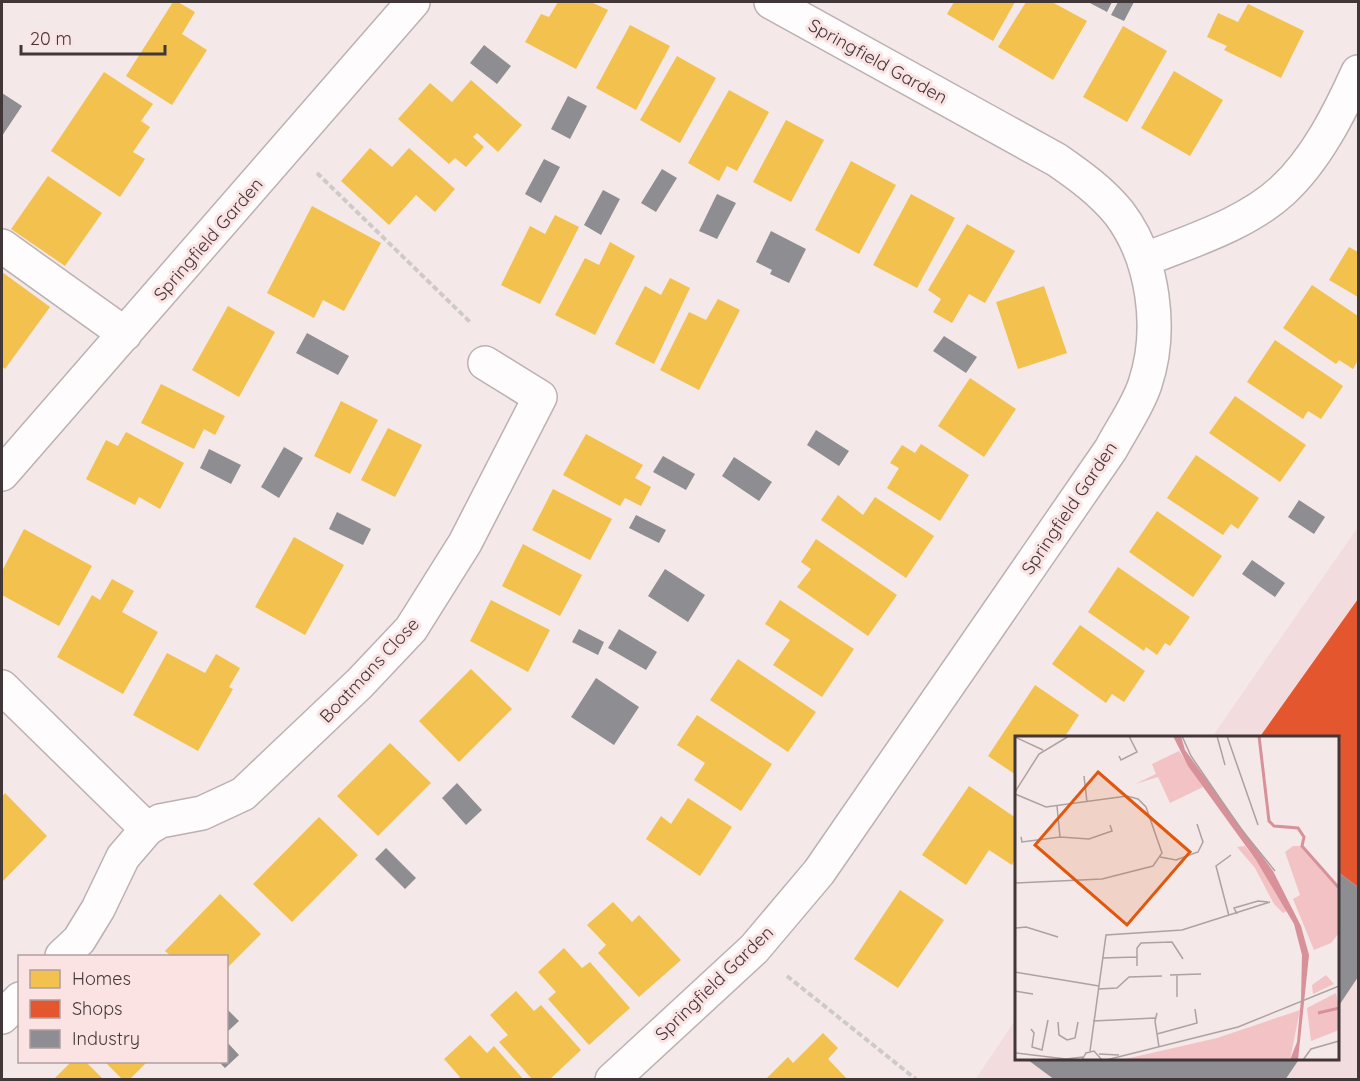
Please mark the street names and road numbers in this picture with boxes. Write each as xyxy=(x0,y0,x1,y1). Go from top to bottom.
street label: Springfield Garden xyxy=(804,13,952,109)
street label: Springfield Garden xyxy=(148,173,268,305)
street label: Springfield Garden xyxy=(1016,437,1122,579)
street label: Boatmans Close xyxy=(314,612,424,728)
street label: Springfield Garden xyxy=(650,921,778,1045)

